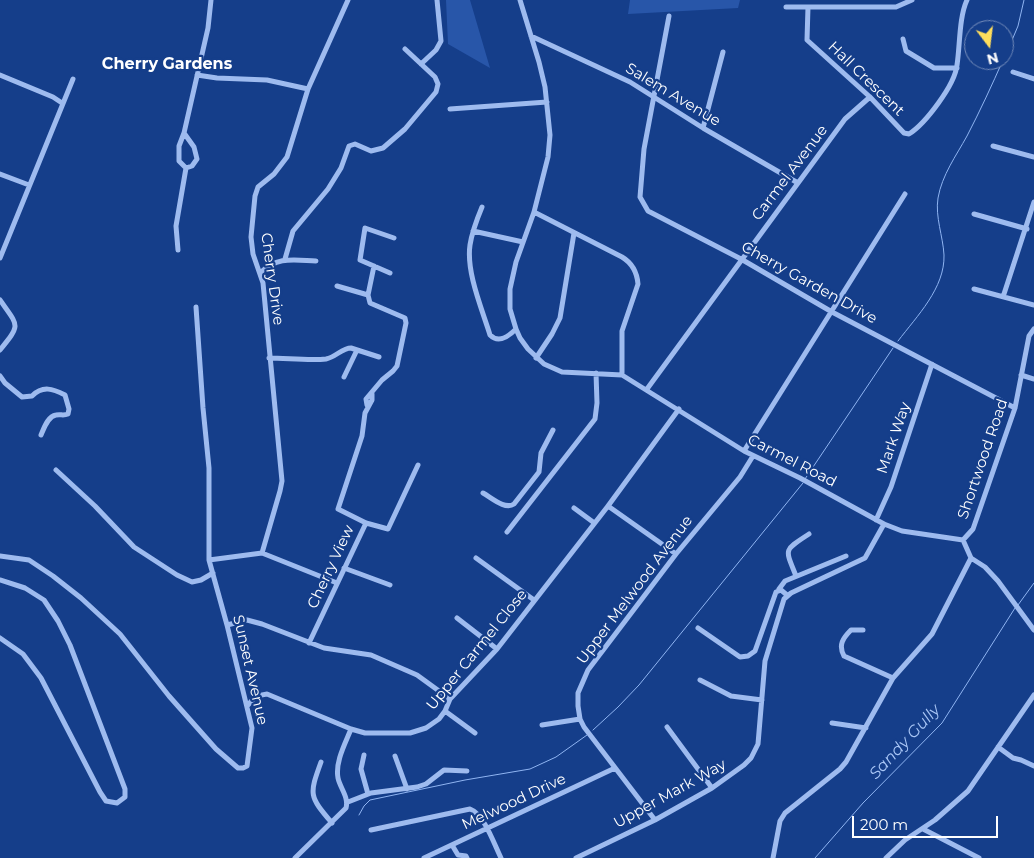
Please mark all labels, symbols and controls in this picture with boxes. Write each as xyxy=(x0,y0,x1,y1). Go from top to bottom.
north arrow xyxy=(964,20,1014,70)
street label: Hall Crescent xyxy=(824,38,908,120)
text: N xyxy=(985,48,1000,69)
district label: Cherry Gardens xyxy=(102,54,232,74)
street label: Salem Avenue xyxy=(622,60,724,130)
street label: Carmel Avenue xyxy=(748,122,832,224)
street label: Cherry Drive xyxy=(257,232,287,326)
street label: Cherry Garden Drive xyxy=(738,238,880,328)
street label: Shortwood Road xyxy=(954,396,1012,522)
street label: Mark Way xyxy=(873,400,915,476)
street label: Carmel Road xyxy=(745,431,839,491)
street label: Upper Melwood Avenue xyxy=(573,512,697,668)
street label: Cherry View xyxy=(304,522,358,612)
street label: Upper Carmel Close xyxy=(423,586,531,714)
street label: Sunset Avenue xyxy=(229,613,271,727)
water label: Sandy Gully xyxy=(865,701,945,783)
street label: Upper Mark Way xyxy=(611,756,729,832)
street label: Melwood Drive xyxy=(459,770,569,834)
scale bar xyxy=(854,806,1000,838)
text: 200 m xyxy=(860,815,908,834)

